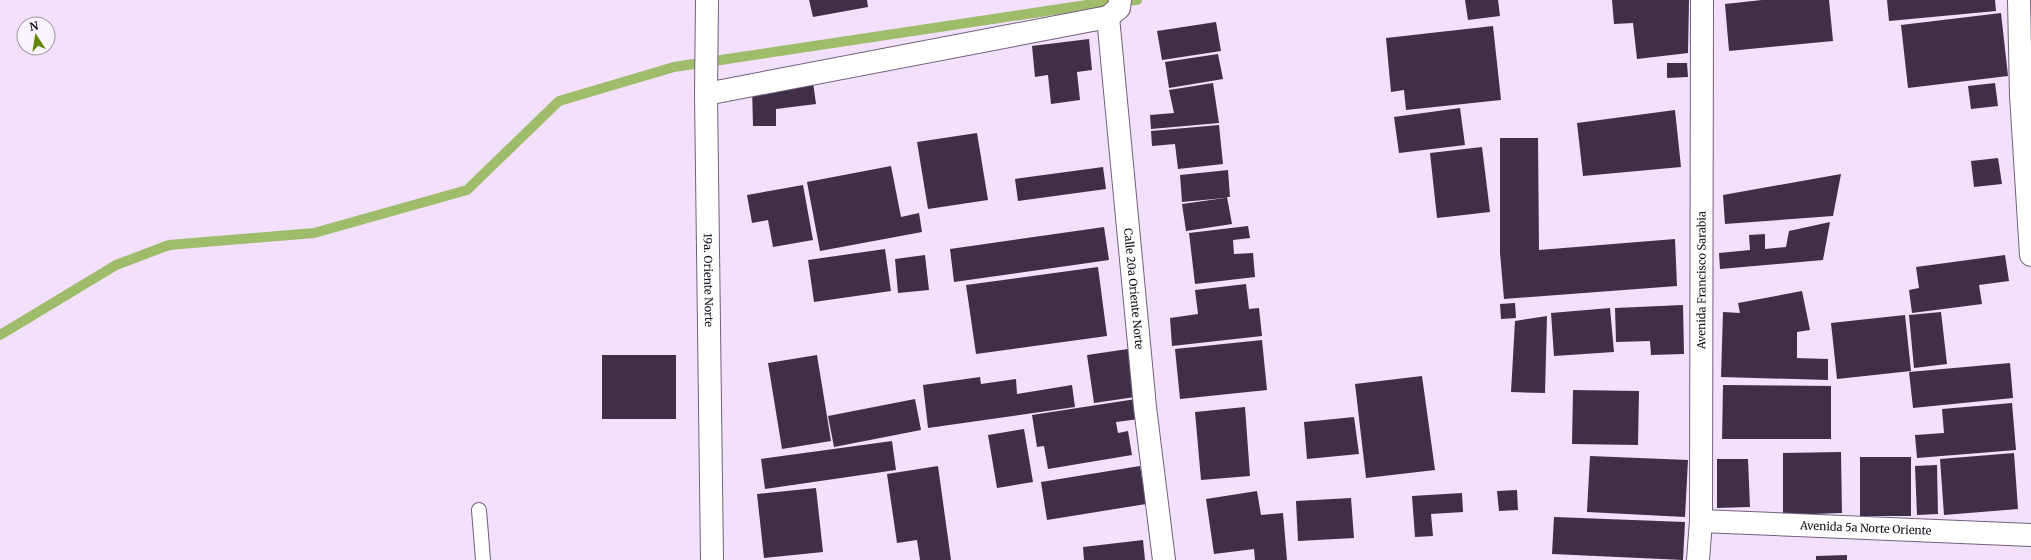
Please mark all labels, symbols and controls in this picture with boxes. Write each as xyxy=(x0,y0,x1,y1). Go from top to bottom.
north arrow xyxy=(16,16,56,56)
text: N xyxy=(28,18,40,34)
street label: Avenida Francisco Sarabia xyxy=(1694,211,1709,350)
street label: Calle 20a Oriente Norte xyxy=(1121,227,1147,350)
street label: 19a. Oriente Norte xyxy=(701,233,716,327)
street label: Avenida 5a Norte Oriente xyxy=(1799,518,1932,538)

